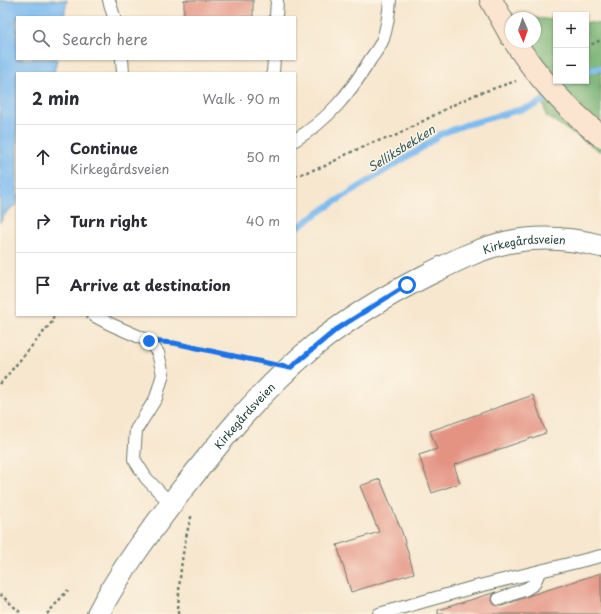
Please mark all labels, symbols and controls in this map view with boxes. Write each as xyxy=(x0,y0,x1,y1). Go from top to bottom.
north arrow xyxy=(505,12,541,48)
map controls xyxy=(553,12,589,84)
button: + xyxy=(553,12,589,48)
search box xyxy=(16,16,296,60)
icon: search xyxy=(30,27,52,49)
text: Search here xyxy=(62,27,148,50)
button: − xyxy=(553,48,589,84)
text: 2 min xyxy=(32,85,79,111)
text: Walk · 90 m xyxy=(203,89,280,108)
water label: Selliksbekken xyxy=(364,120,439,176)
text: Continue xyxy=(70,136,138,159)
icon: ahead xyxy=(32,146,54,168)
text: 50 m xyxy=(246,147,280,166)
text: Kirkegårdsveien xyxy=(70,159,169,178)
text: Turn right xyxy=(70,209,147,232)
icon: right xyxy=(32,210,54,232)
text: 40 m xyxy=(246,211,280,230)
street label: Kirkegårdsveien xyxy=(480,230,567,257)
text: Arrive at destination xyxy=(70,273,231,296)
icon: arrive xyxy=(32,274,54,296)
route start xyxy=(398,276,416,294)
route end xyxy=(140,332,158,350)
street label: Kirkegårdsveien xyxy=(210,378,278,452)

